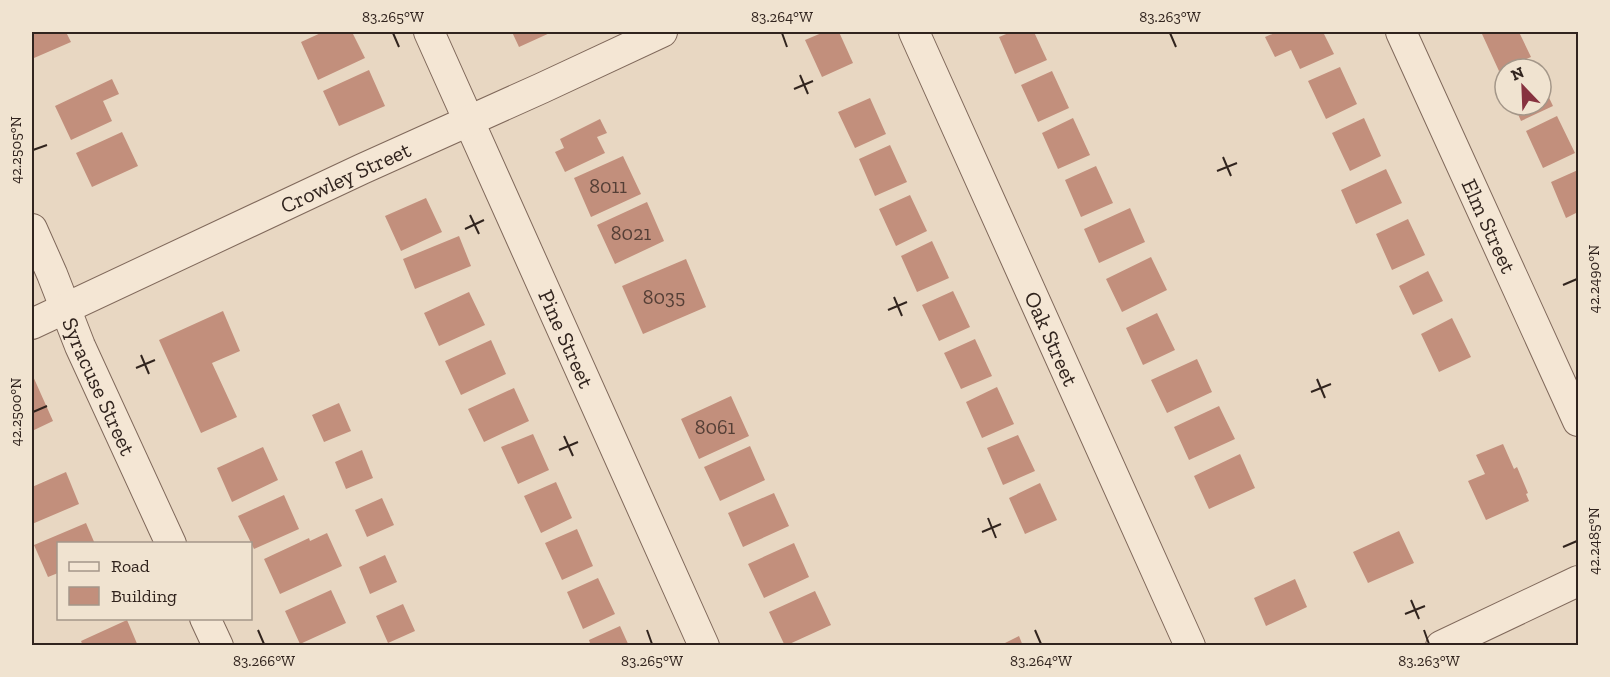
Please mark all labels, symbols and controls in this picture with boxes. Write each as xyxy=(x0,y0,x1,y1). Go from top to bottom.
text: 83.265°W xyxy=(362,8,424,26)
text: 83.264°W xyxy=(751,8,813,26)
text: 83.263°W xyxy=(1139,8,1201,26)
north arrow xyxy=(1493,57,1553,117)
text: N xyxy=(1508,63,1527,85)
text: 42.2505°N xyxy=(7,116,25,184)
street label: Crowley Street xyxy=(276,136,416,219)
house number: 8011 xyxy=(589,174,627,198)
street label: Elm Street xyxy=(1456,175,1522,278)
house number: 8021 xyxy=(611,221,651,245)
text: 42.2490°N xyxy=(1585,245,1603,313)
house number: 8035 xyxy=(643,285,685,309)
street label: Pine Street xyxy=(532,286,600,393)
street label: Oak Street xyxy=(1018,287,1085,391)
street label: Syracuse Street xyxy=(56,314,142,460)
text: 42.2500°N xyxy=(7,378,25,446)
house number: 8061 xyxy=(695,415,736,439)
text: 42.2485°N xyxy=(1585,507,1603,575)
legend xyxy=(57,542,252,620)
text: Road xyxy=(111,555,150,577)
text: Building xyxy=(111,585,177,607)
text: 83.266°W xyxy=(233,652,295,670)
text: 83.265°W xyxy=(621,652,683,670)
text: 83.264°W xyxy=(1010,652,1072,670)
text: 83.263°W xyxy=(1398,652,1460,670)

